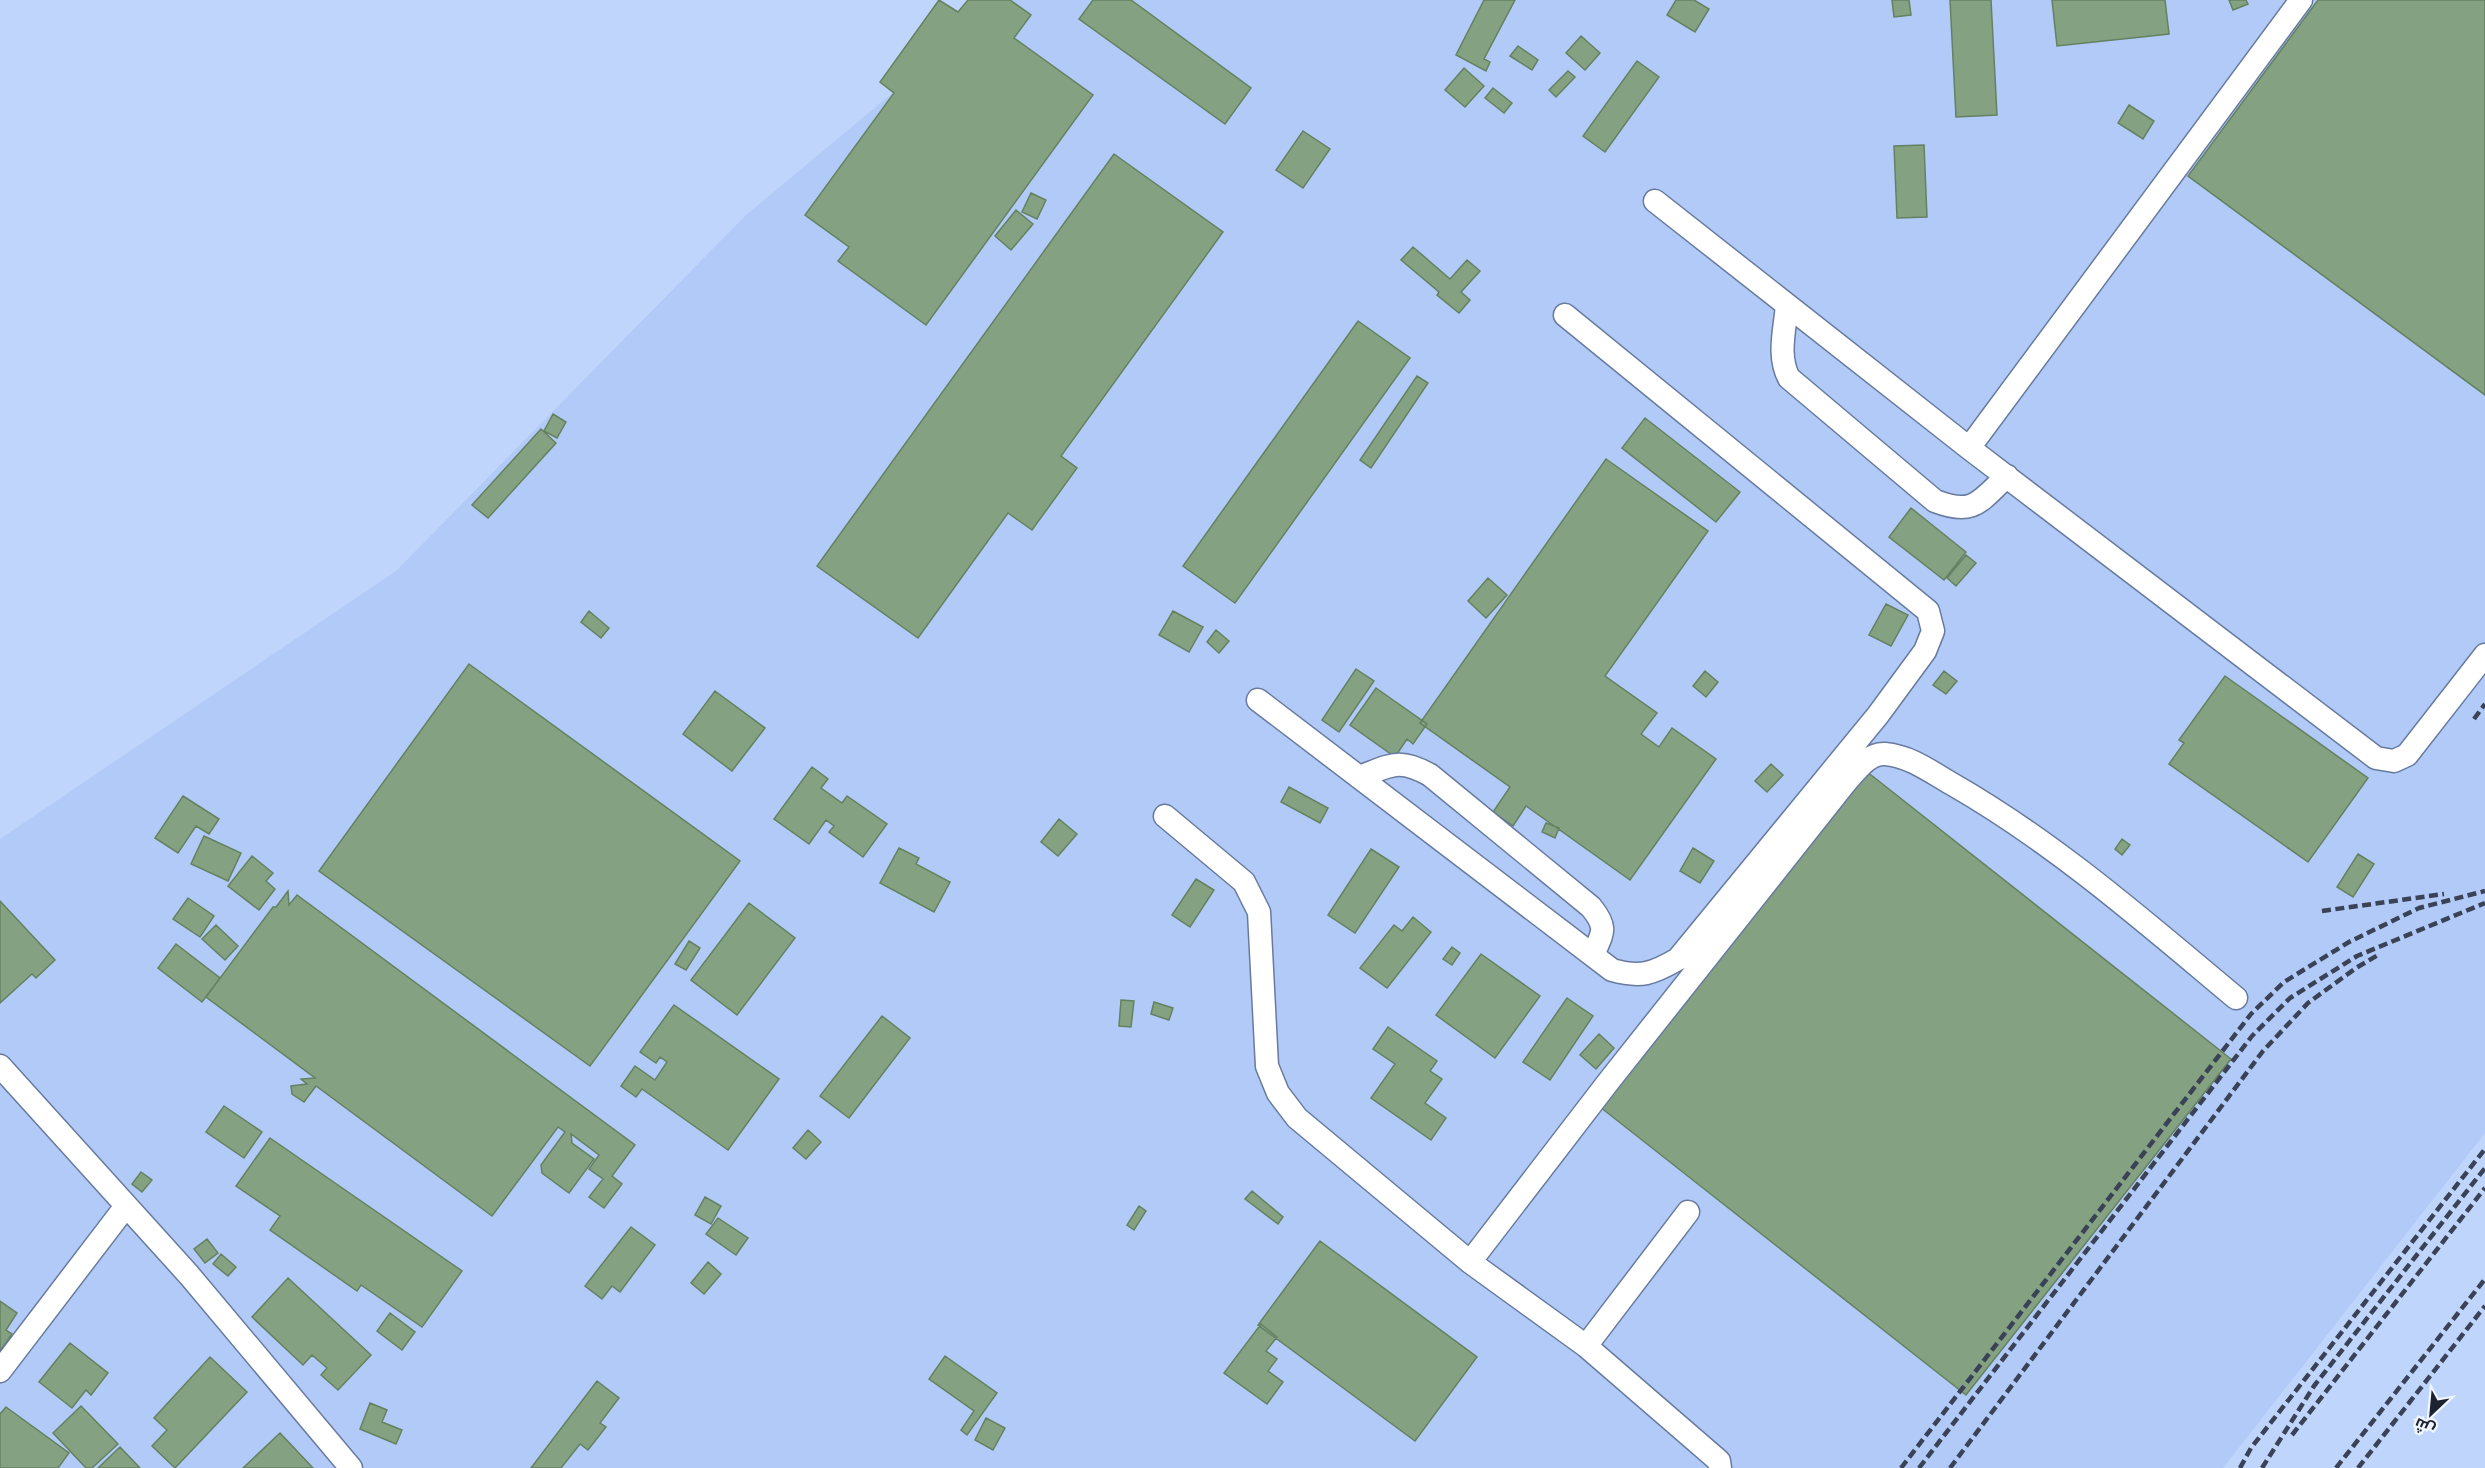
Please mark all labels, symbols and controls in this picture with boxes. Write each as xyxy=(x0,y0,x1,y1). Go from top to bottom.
north arrow xyxy=(2401,1384,2461,1444)
text: ش xyxy=(2411,1414,2438,1441)

